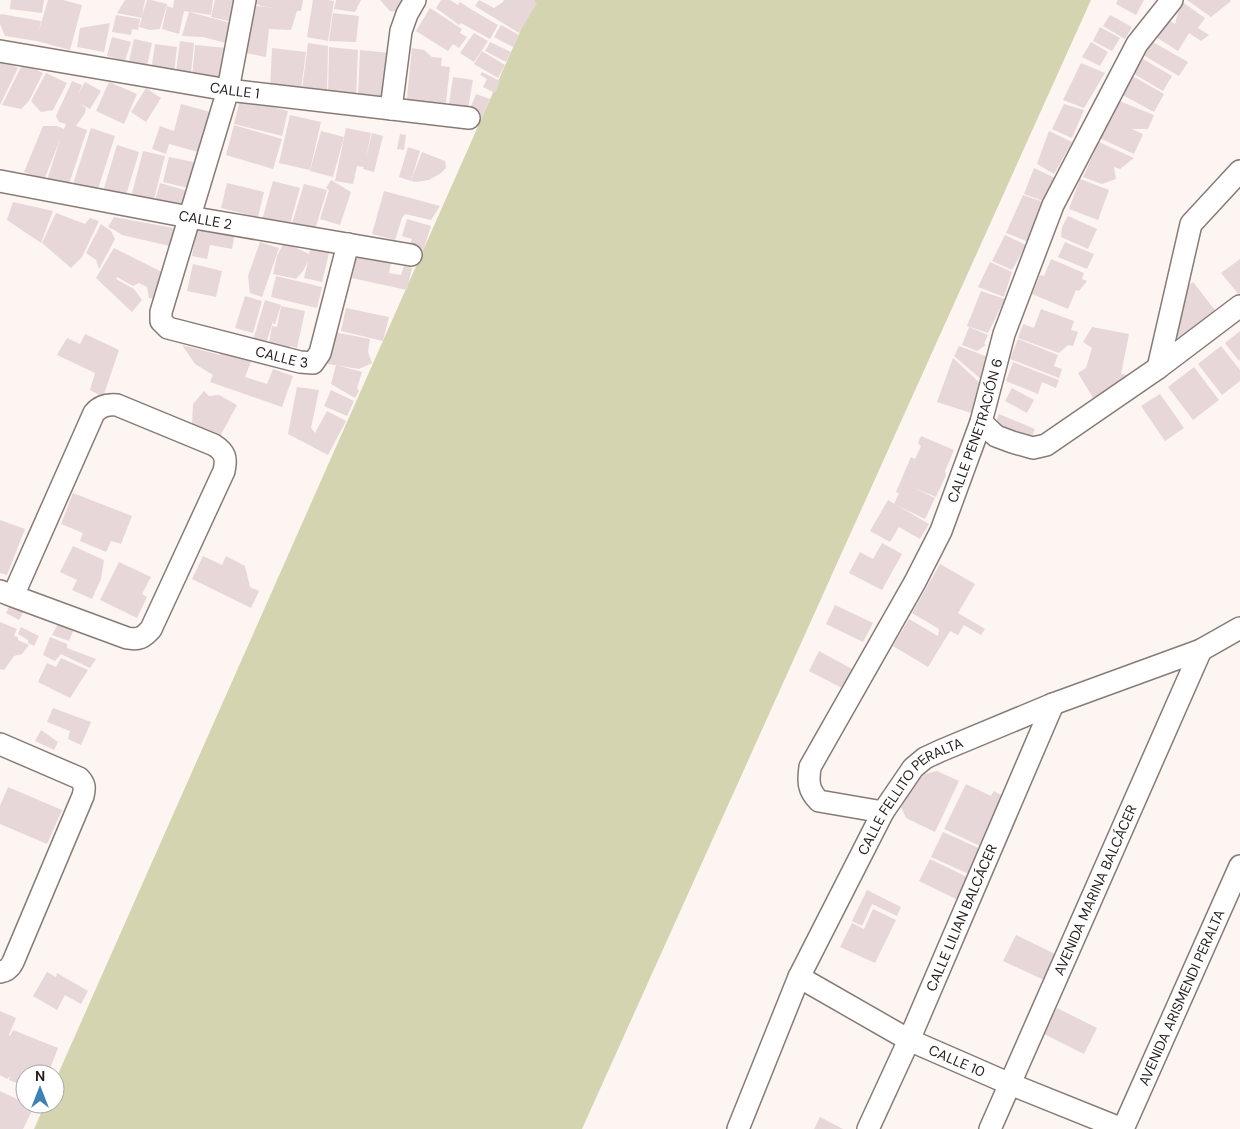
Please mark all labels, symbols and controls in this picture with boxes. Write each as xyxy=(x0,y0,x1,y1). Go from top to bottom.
street label: CALLE 1 xyxy=(208,78,260,103)
street label: CALLE 2 xyxy=(177,206,233,233)
street label: CALLE 3 xyxy=(254,342,309,372)
street label: CALLE PENETRACIÓN 6 xyxy=(943,357,1006,505)
street label: CALLE FELLITO PERALTA xyxy=(854,734,966,858)
street label: AVENIDA MARINA BALCÁCER xyxy=(1050,802,1141,978)
street label: CALLE LILIAN BALCÁCER xyxy=(922,841,1001,994)
street label: AVENIDA ARISMENDI PERALTA xyxy=(1135,907,1229,1088)
street label: CALLE 10 xyxy=(926,1041,988,1081)
north arrow xyxy=(15,1064,65,1114)
text: N xyxy=(35,1067,45,1085)

